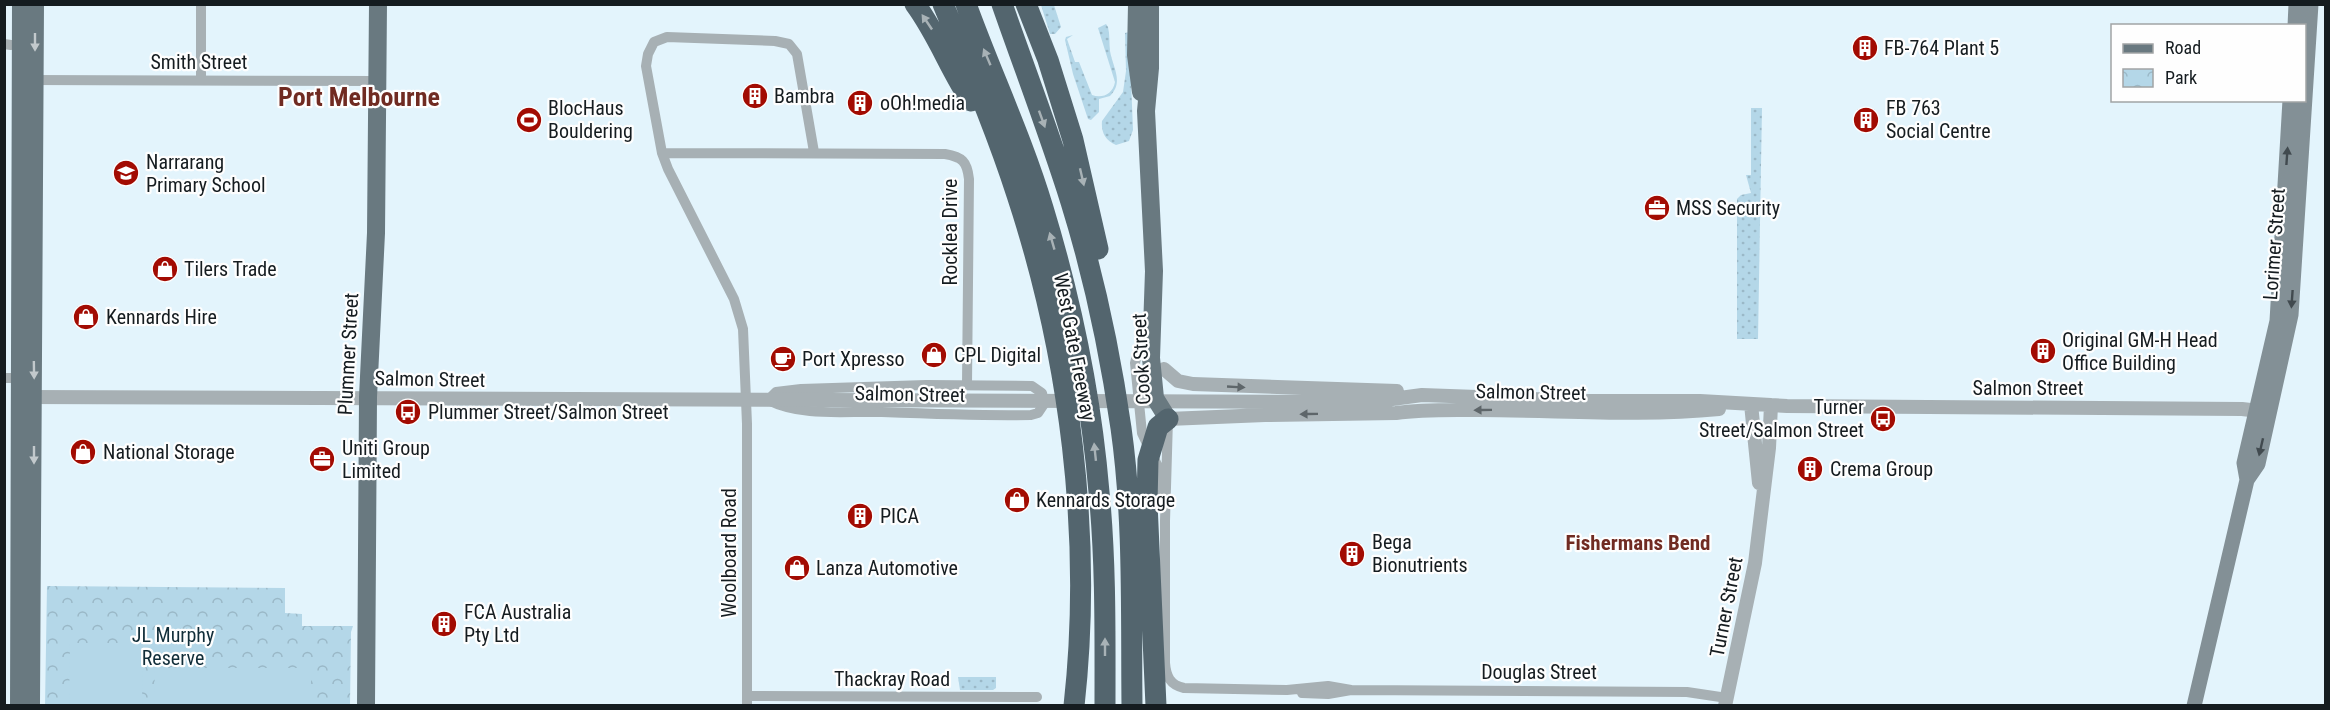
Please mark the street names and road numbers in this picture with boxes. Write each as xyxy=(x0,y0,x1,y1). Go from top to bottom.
street label: Smith Street xyxy=(150,50,248,74)
street label: Rocklea Drive xyxy=(938,179,962,285)
street label: Lorimer Street xyxy=(2258,187,2290,301)
street label: West Gate Freeway xyxy=(1049,271,1101,423)
street label: Plummer Street xyxy=(333,292,363,416)
street label: Cook Street xyxy=(1127,312,1155,406)
street label: Salmon Street xyxy=(374,366,486,392)
street label: Salmon Street xyxy=(1973,376,2083,400)
street label: Salmon Street xyxy=(1475,379,1587,405)
street label: Salmon Street xyxy=(854,381,966,407)
street label: Woolboard Road xyxy=(717,488,741,618)
street label: Turner Street xyxy=(1705,555,1748,659)
street label: Douglas Street xyxy=(1481,660,1597,684)
street label: Thackray Road xyxy=(834,667,950,691)

